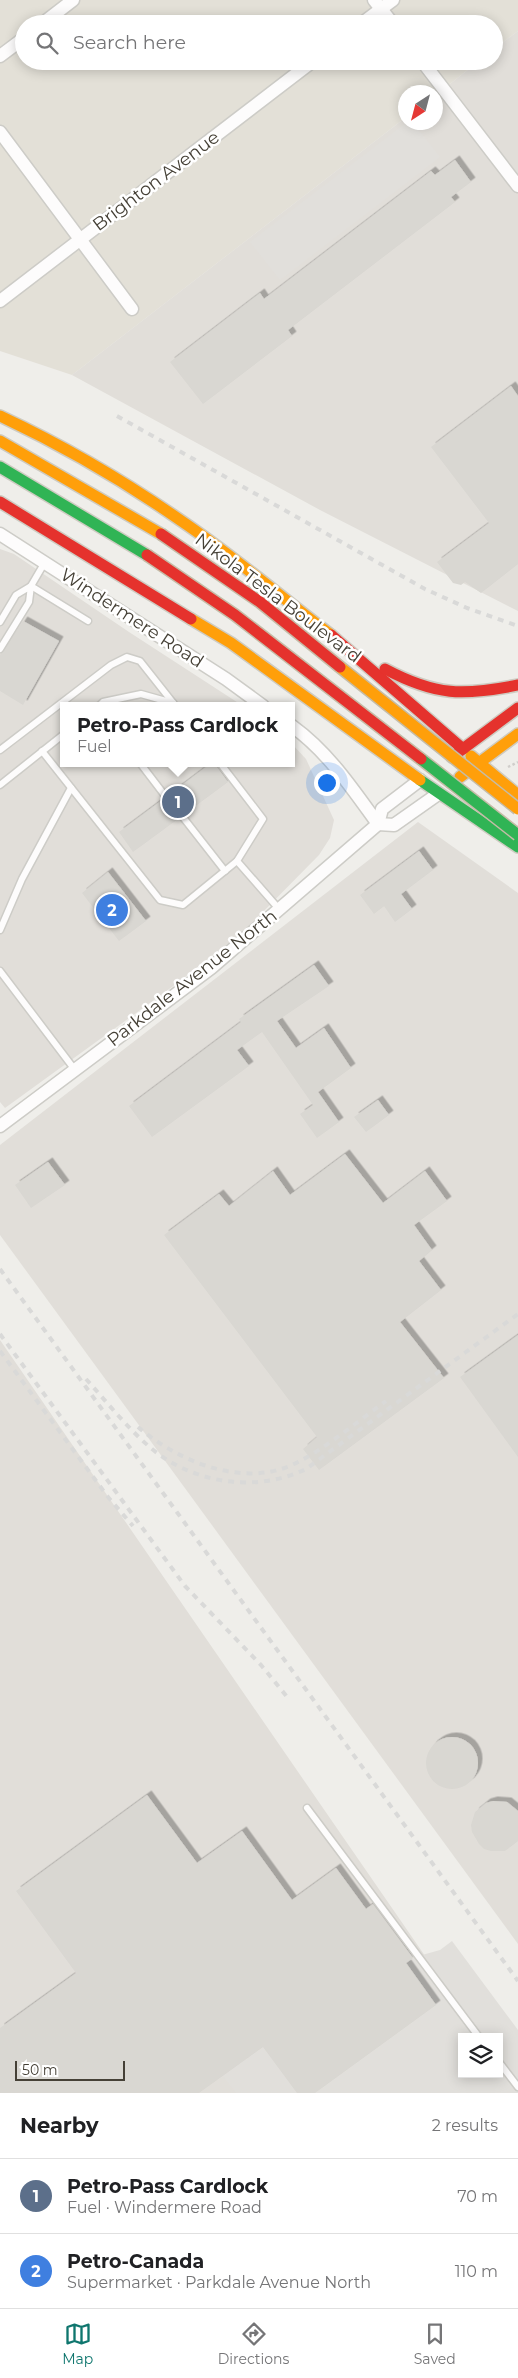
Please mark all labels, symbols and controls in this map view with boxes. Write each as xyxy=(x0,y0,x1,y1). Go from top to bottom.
search box xyxy=(15,15,503,70)
icon: search xyxy=(33,29,61,57)
text: Search here xyxy=(73,31,186,54)
north arrow xyxy=(398,85,443,130)
street label: Brighton Avenue xyxy=(88,126,224,236)
street label: Nikola Tesla Boulevard xyxy=(191,528,365,668)
street label: Windermere Road xyxy=(56,563,208,673)
popup xyxy=(60,702,295,767)
text: Petro-Pass Cardlock xyxy=(77,714,278,737)
text: Fuel xyxy=(77,737,111,756)
your location xyxy=(314,770,340,796)
pin: 1 xyxy=(162,783,194,821)
pin: 2 xyxy=(96,891,128,929)
street label: Parkdale Avenue North xyxy=(103,905,281,1051)
map controls xyxy=(458,2033,503,2078)
button: layers xyxy=(458,2033,503,2078)
scale bar xyxy=(15,2058,125,2081)
text: 50 m xyxy=(22,2061,58,2079)
text: Nearby xyxy=(20,2113,99,2138)
text: 2 results xyxy=(432,2116,498,2135)
text: Petro-Pass Cardlock xyxy=(67,2175,268,2198)
text: 1 xyxy=(33,2187,39,2206)
text: 70 m xyxy=(457,2187,498,2206)
text: Fuel · Windermere Road xyxy=(67,2198,262,2217)
text: Petro-Canada xyxy=(67,2250,204,2273)
text: 2 xyxy=(31,2262,41,2281)
text: 110 m xyxy=(455,2262,498,2281)
text: Supermarket · Parkdale Avenue North xyxy=(67,2273,371,2292)
tab: Map xyxy=(62,2320,93,2368)
tab: Directions xyxy=(218,2320,289,2368)
tab: Saved xyxy=(414,2320,456,2368)

